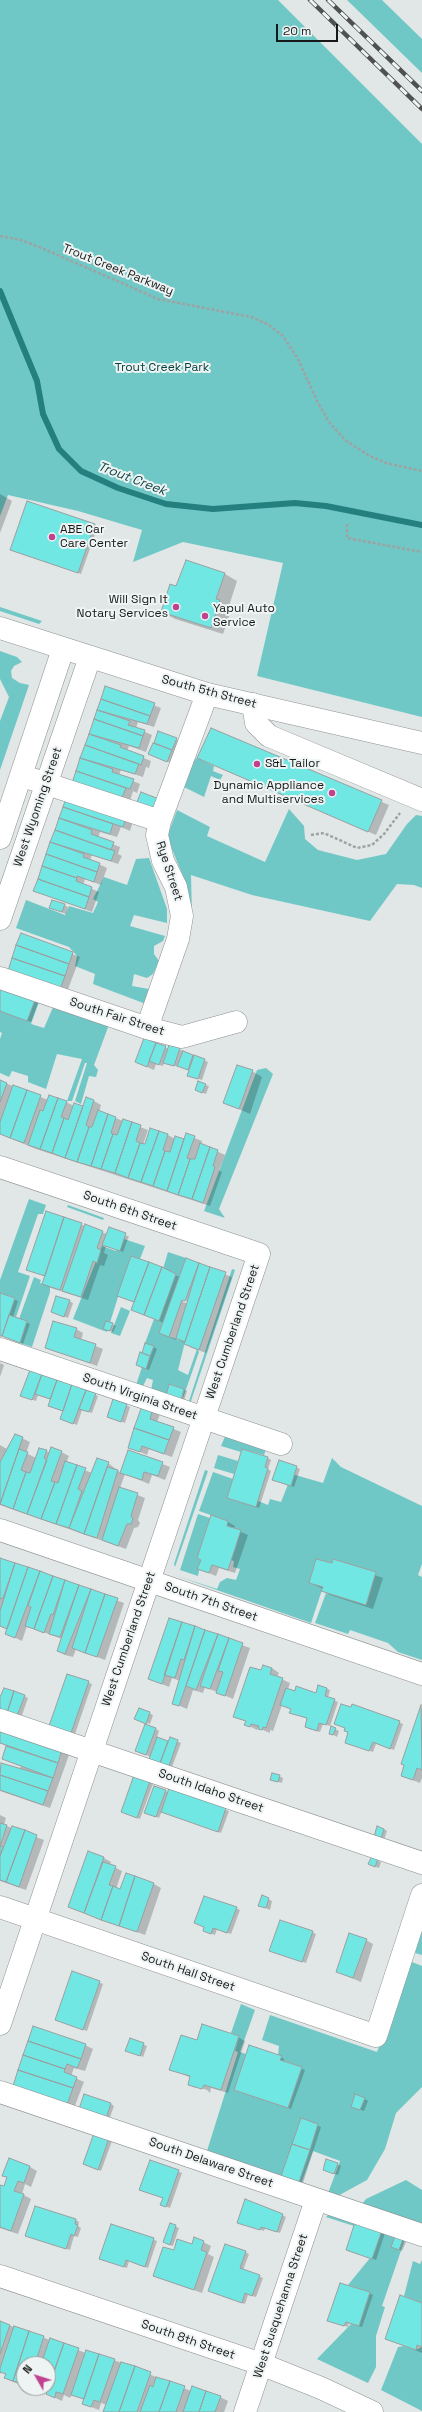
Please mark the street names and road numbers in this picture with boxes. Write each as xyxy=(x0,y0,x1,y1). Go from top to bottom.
street label: Trout Creek Parkway xyxy=(61,241,175,299)
street label: South 5th Street xyxy=(160,672,258,712)
street label: West Wyoming Street xyxy=(11,745,65,869)
street label: Rye Street xyxy=(153,839,185,903)
street label: South Fair Street xyxy=(68,995,166,1039)
street label: South 6th Street xyxy=(81,1188,179,1234)
street label: West Cumberland Street xyxy=(203,1263,263,1401)
street label: South Virginia Street xyxy=(81,1371,199,1423)
street label: West Cumberland Street xyxy=(99,1570,159,1708)
street label: South 7th Street xyxy=(163,1579,259,1625)
street label: South Idaho Street xyxy=(157,1766,265,1816)
street label: South Hall Street xyxy=(139,1949,237,1995)
street label: South Delaware Street xyxy=(147,2135,275,2191)
street label: West Susquehanna Street xyxy=(251,2232,311,2380)
street label: South 8th Street xyxy=(139,2317,237,2363)

